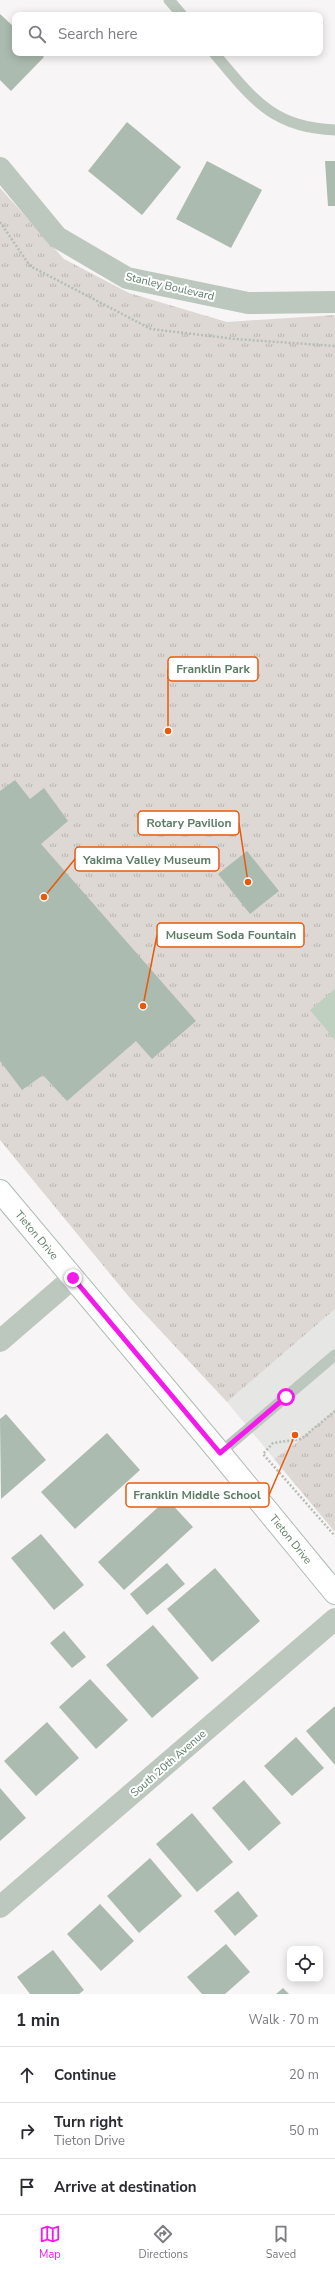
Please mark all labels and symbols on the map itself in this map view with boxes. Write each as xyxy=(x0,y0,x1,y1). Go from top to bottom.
street label: Stanley Boulevard xyxy=(124,269,216,304)
callout: Franklin Park xyxy=(168,657,258,681)
text: Franklin Park xyxy=(176,661,250,677)
callout: Rotary Pavilion xyxy=(138,811,239,835)
text: Rotary Pavilion xyxy=(147,815,231,831)
callout: Yakima Valley Museum xyxy=(75,847,219,871)
text: Yakima Valley Museum xyxy=(82,852,211,868)
callout: Museum Soda Fountain xyxy=(157,923,304,947)
text: Museum Soda Fountain xyxy=(166,927,296,943)
street label: Tieton Drive xyxy=(12,1207,62,1263)
route end xyxy=(64,1269,82,1287)
route start xyxy=(277,1388,295,1406)
callout: Franklin Middle School xyxy=(126,1483,269,1507)
text: Franklin Middle School xyxy=(133,1487,261,1503)
street label: Tieton Drive xyxy=(266,1511,315,1567)
street label: South 20th Avenue xyxy=(127,1726,209,1800)

